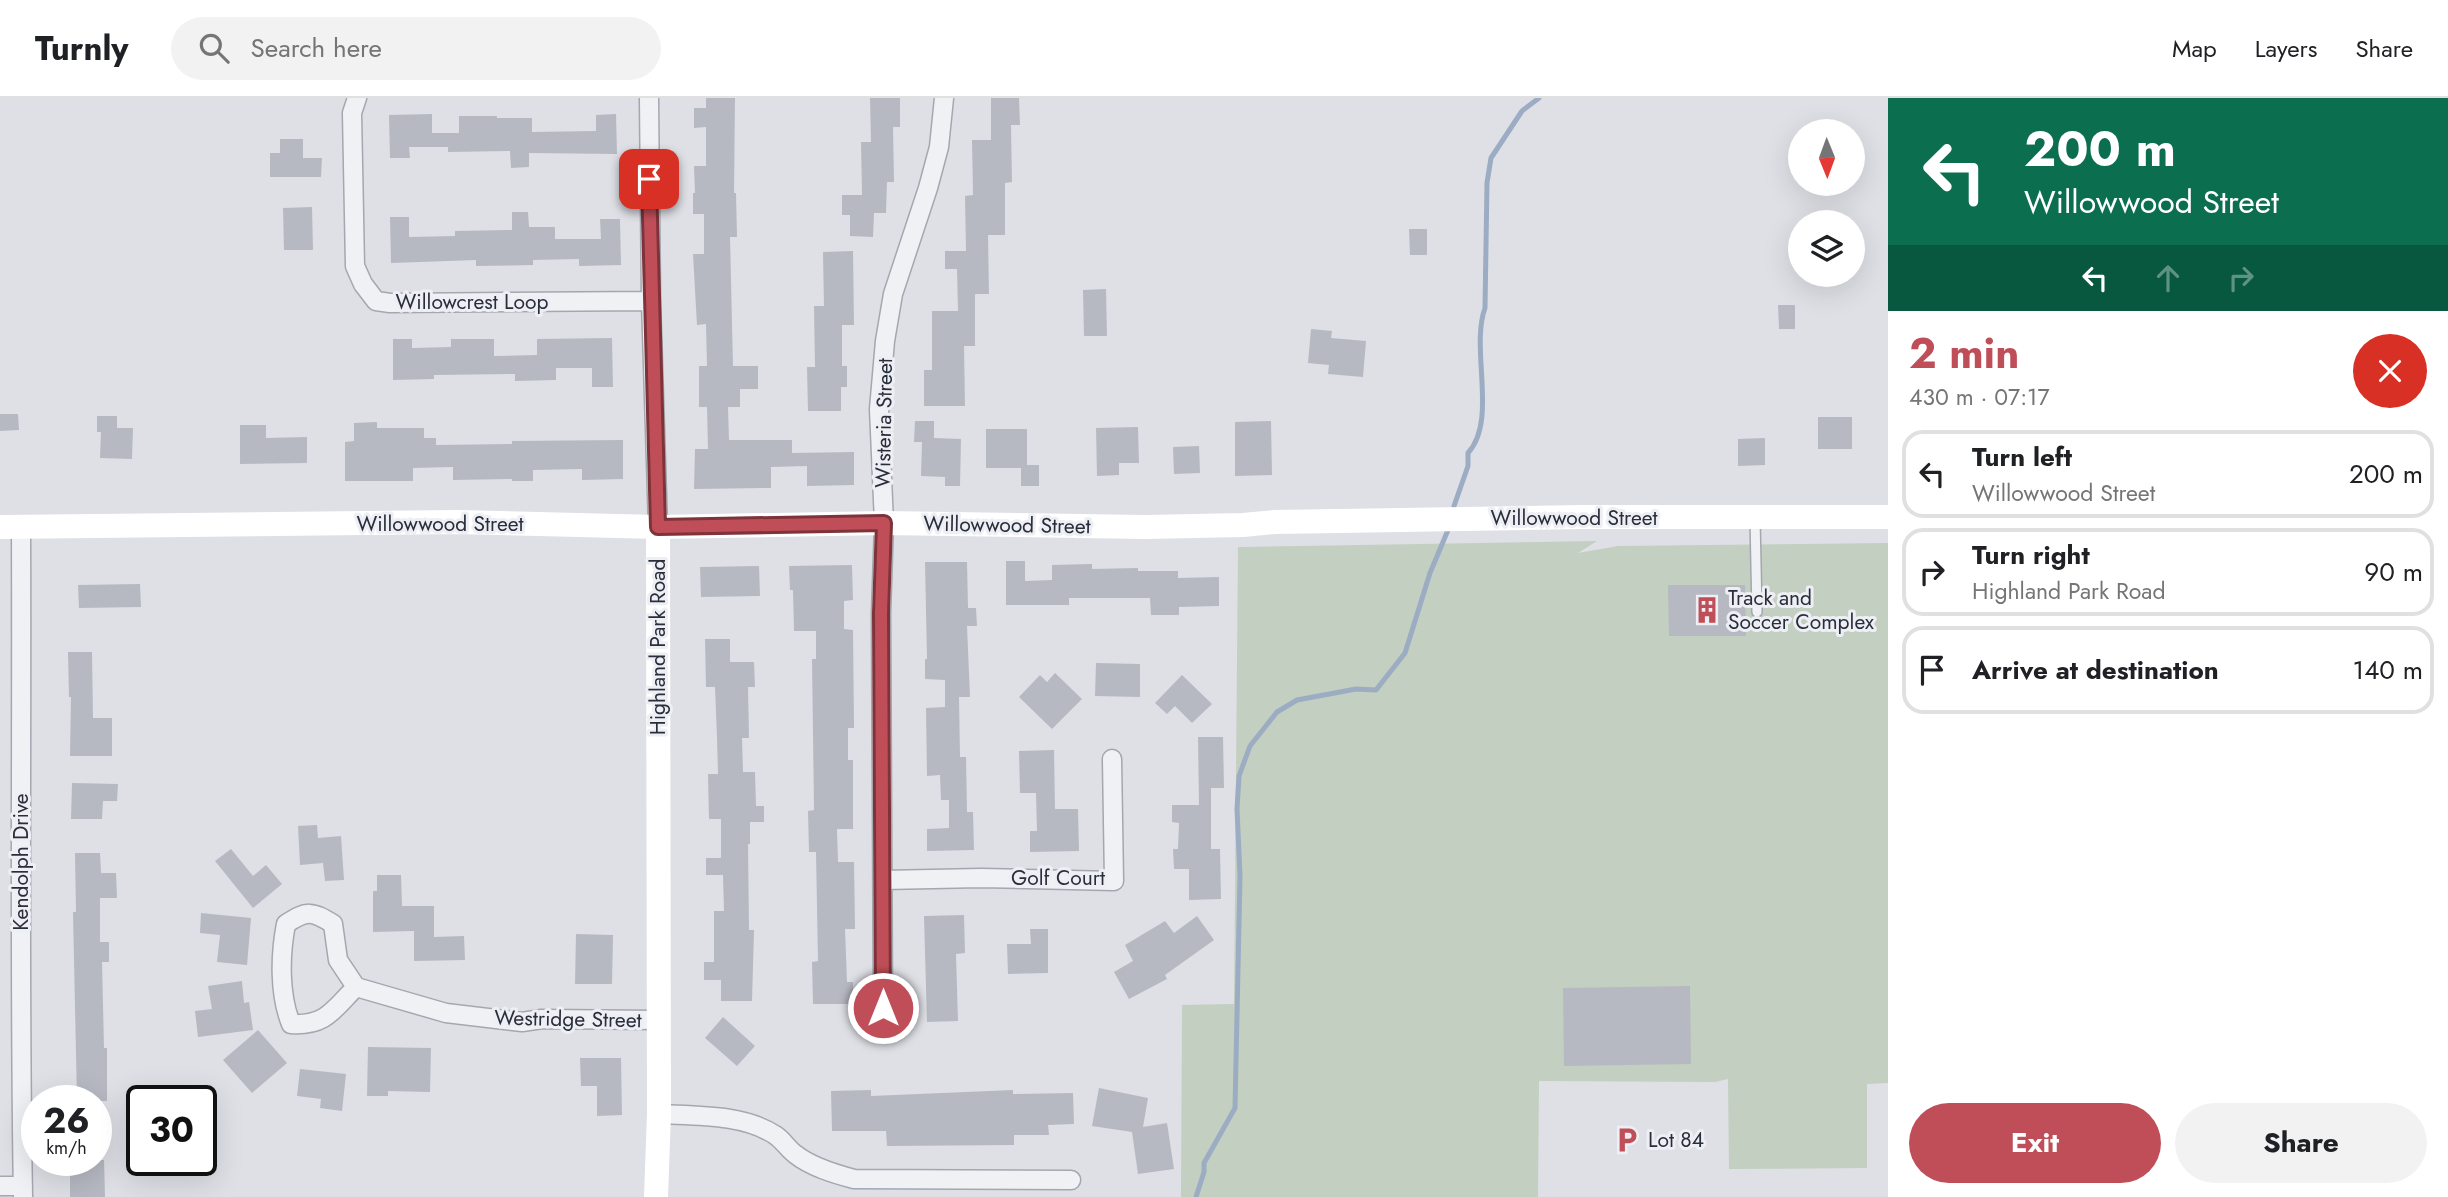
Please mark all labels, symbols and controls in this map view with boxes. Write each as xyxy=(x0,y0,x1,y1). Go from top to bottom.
search box xyxy=(171,17,661,80)
text: Turnly xyxy=(35,25,129,72)
icon: search xyxy=(195,29,233,67)
text: Search here xyxy=(251,29,382,67)
text: Map xyxy=(2172,31,2217,66)
text: Layers xyxy=(2255,31,2317,66)
text: Share xyxy=(2355,31,2413,66)
text: 200 m xyxy=(2024,114,2176,184)
north arrow xyxy=(1788,119,1866,196)
map controls xyxy=(1788,119,1865,287)
icon: left xyxy=(1909,126,2000,217)
pin xyxy=(619,149,679,209)
icon: arrive xyxy=(630,160,668,198)
text: Willowwood Street xyxy=(2024,179,2279,225)
button: layers xyxy=(1788,210,1865,287)
icon: left xyxy=(2076,259,2114,297)
icon: ahead xyxy=(2149,259,2187,297)
icon: right xyxy=(2222,259,2260,297)
street label: Willowcrest Loop xyxy=(396,287,548,317)
text: 2 min xyxy=(1909,323,2019,384)
button: close xyxy=(2353,334,2427,408)
street label: Wisteria Street xyxy=(868,358,900,488)
text: 430 m · 07:17 xyxy=(1909,380,2050,414)
text: Turn left xyxy=(1972,438,2072,476)
icon: left xyxy=(1913,455,1951,493)
text: 200 m xyxy=(2349,455,2423,493)
text: Willowwood Street xyxy=(1972,476,2155,510)
street label: Willowwood Street xyxy=(1490,503,1658,533)
street label: Willowwood Street xyxy=(356,509,524,539)
street label: Willowwood Street xyxy=(923,509,1091,541)
text: Turn right xyxy=(1972,536,2090,574)
icon: right xyxy=(1913,553,1951,591)
text: 90 m xyxy=(2364,553,2423,591)
street label: Highland Park Road xyxy=(643,559,673,735)
text: Highland Park Road xyxy=(1972,574,2166,608)
place label: Track and Soccer Complex xyxy=(1728,583,1874,637)
building icon: Track and Soccer Complex xyxy=(1692,595,1722,625)
icon: arrive xyxy=(1913,651,1951,689)
text: Arrive at destination xyxy=(1972,651,2219,689)
text: 140 m xyxy=(2352,651,2423,689)
street label: Kendolph Drive xyxy=(6,793,36,931)
street label: Golf Court xyxy=(1011,863,1105,893)
position arrow xyxy=(846,971,920,1045)
street label: Westridge Street xyxy=(494,1003,642,1035)
speed limit sign: 30 xyxy=(126,1085,217,1176)
text: 26 xyxy=(43,1096,90,1146)
button: Exit xyxy=(1909,1103,2161,1183)
button: Share xyxy=(2175,1103,2427,1183)
parking icon: Lot 84 xyxy=(1612,1125,1642,1155)
place label: Lot 84 xyxy=(1648,1125,1704,1155)
text: km/h xyxy=(46,1135,87,1161)

